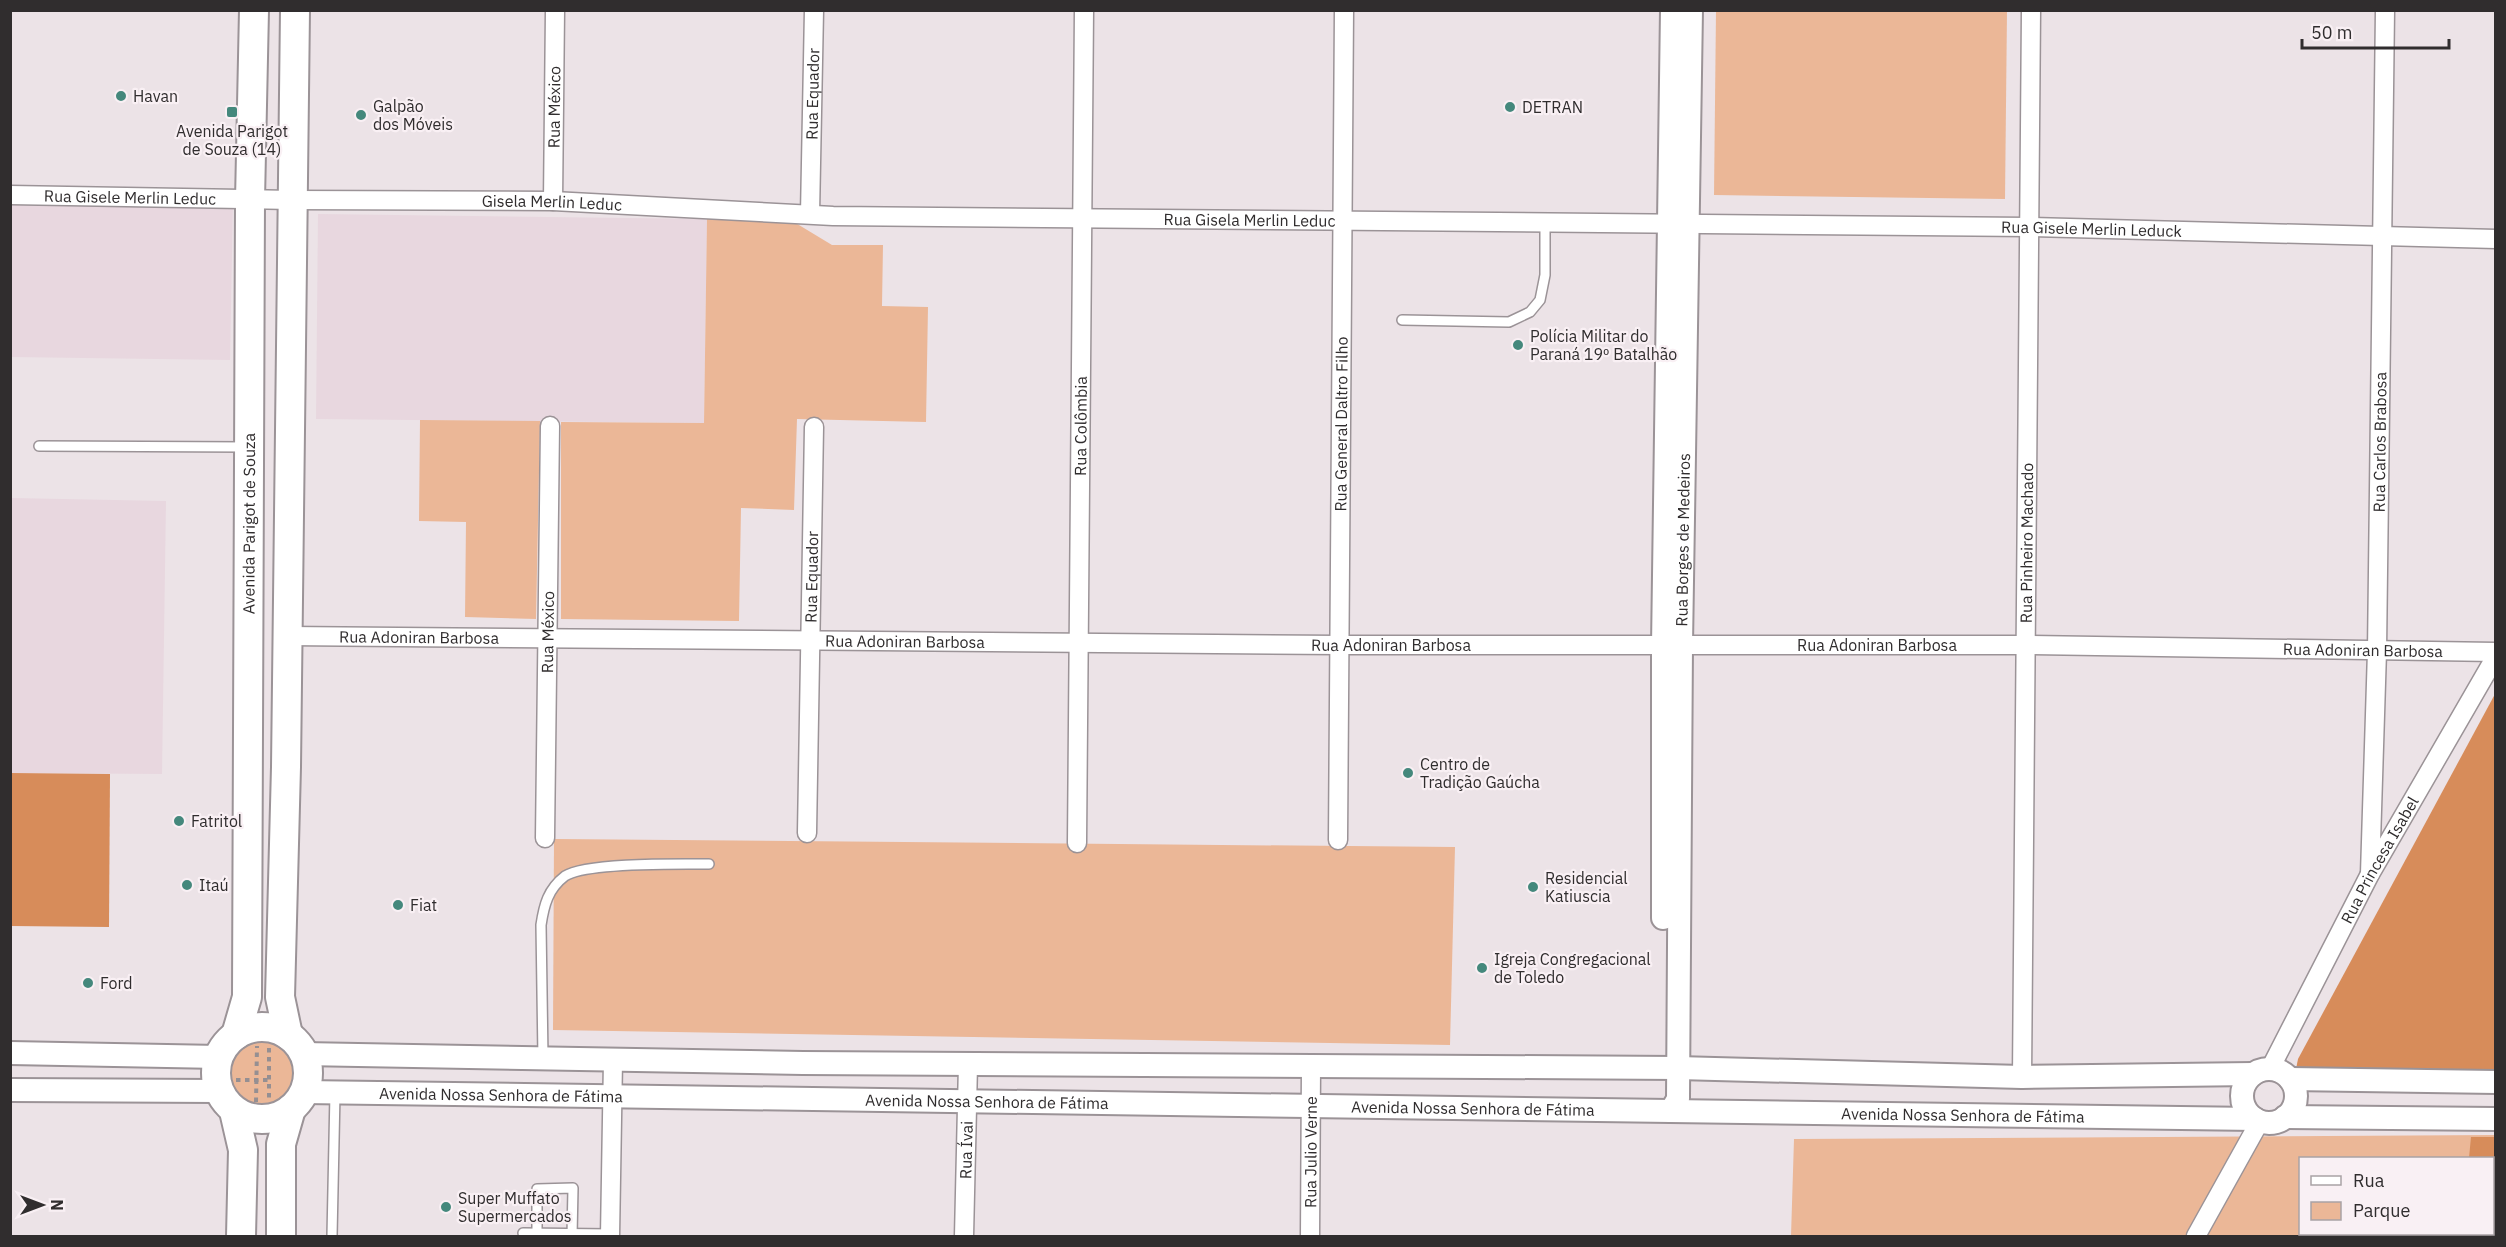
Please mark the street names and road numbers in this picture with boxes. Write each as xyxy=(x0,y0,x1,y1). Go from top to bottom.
street label: Rua Equador xyxy=(801,48,823,140)
street label: Rua México xyxy=(544,66,564,148)
street label: Rua Gisele Merlin Leduc xyxy=(44,186,216,209)
street label: Gisela Merlin Leduc xyxy=(482,191,623,215)
street label: Rua Gisela Merlin Leduc xyxy=(1163,209,1336,231)
street label: Rua Gisele Merlin Leduck xyxy=(2001,217,2183,241)
street label: Rua General Daltro Filho xyxy=(1330,336,1352,512)
street label: Rua Carlos Brabosa xyxy=(2369,371,2390,512)
street label: Rua Colômbia xyxy=(1070,376,1091,476)
street label: Avenida Parigot de Souza xyxy=(238,433,259,614)
street label: Rua Borges de Medeiros xyxy=(1671,453,1694,627)
street label: Rua Pinheiro Machado xyxy=(2016,463,2037,623)
street label: Rua Equador xyxy=(801,531,822,623)
street label: Rua México xyxy=(537,591,558,673)
street label: Rua Adoniran Barbosa xyxy=(339,626,500,648)
street label: Rua Adoniran Barbosa xyxy=(825,631,986,652)
street label: Rua Adoniran Barbosa xyxy=(1311,635,1471,655)
street label: Rua Adoniran Barbosa xyxy=(1797,635,1957,655)
street label: Rua Adoniran Barbosa xyxy=(2283,639,2444,661)
street label: Rua Princesa Isabel xyxy=(2336,793,2423,927)
street label: Avenida Nossa Senhora de Fátima xyxy=(379,1083,623,1106)
street label: Avenida Nossa Senhora de Fátima xyxy=(865,1090,1109,1113)
street label: Rua Julio Verne xyxy=(1300,1096,1321,1208)
street label: Avenida Nossa Senhora de Fátima xyxy=(1351,1096,1595,1120)
street label: Avenida Nossa Senhora de Fátima xyxy=(1841,1103,2085,1127)
street label: Rua Ívai xyxy=(955,1121,977,1179)

